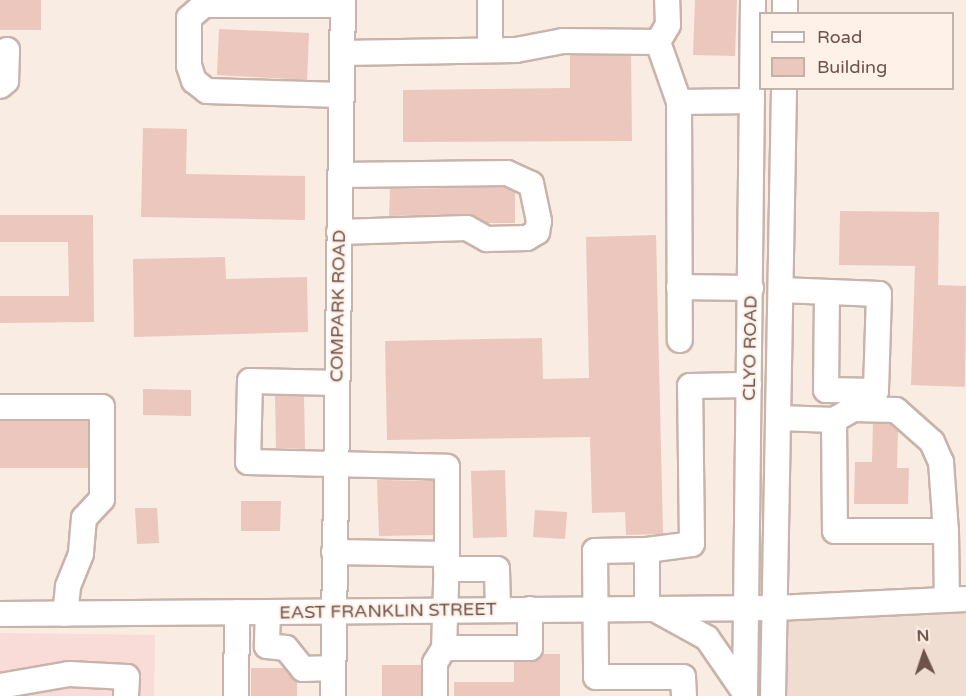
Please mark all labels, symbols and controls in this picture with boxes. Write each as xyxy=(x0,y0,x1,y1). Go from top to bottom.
legend xyxy=(759,12,954,90)
text: Road xyxy=(817,26,862,48)
text: Building xyxy=(817,56,887,78)
street label: COMPARK ROAD xyxy=(326,230,350,382)
street label: CLYO ROAD xyxy=(738,295,762,401)
street label: EAST FRANKLIN STREET xyxy=(279,598,497,624)
north arrow xyxy=(894,624,954,684)
text: N xyxy=(916,626,930,646)

